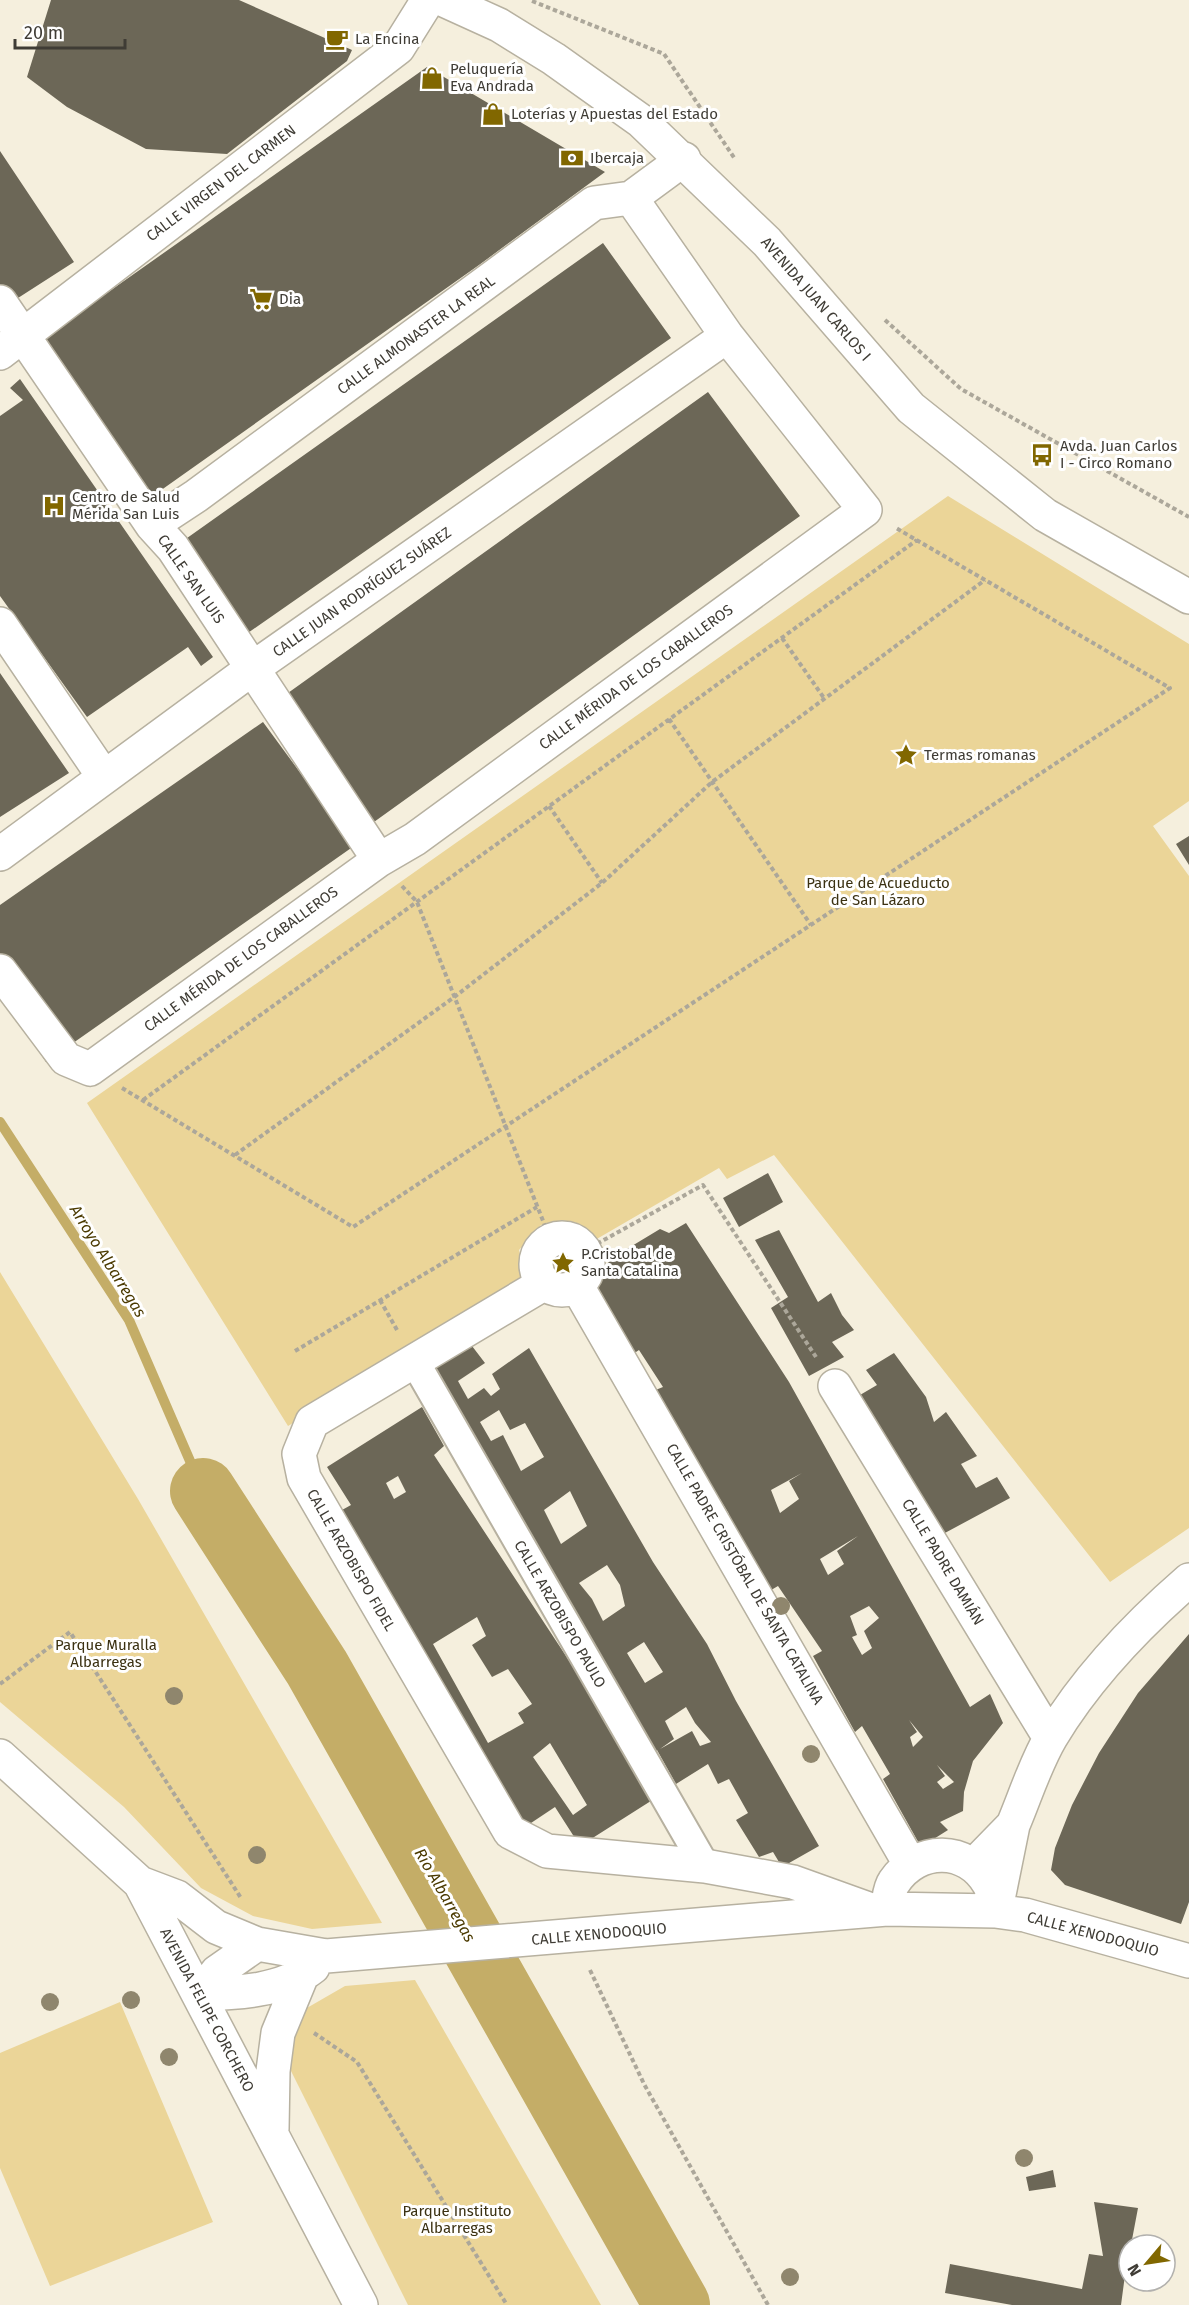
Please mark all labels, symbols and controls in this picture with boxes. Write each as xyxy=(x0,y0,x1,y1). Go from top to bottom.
scale bar xyxy=(15,12,124,50)
text: 20 m xyxy=(24,22,63,44)
cafe icon: La Encina xyxy=(324,26,350,52)
place label: La Encina xyxy=(355,30,419,48)
place label: Peluquería Eva Andrada xyxy=(450,60,534,95)
shop icon: Peluquería Eva Andrada xyxy=(419,65,445,91)
shop icon: Loterías y Apuestas del Estado xyxy=(480,101,506,127)
place label: Loterías y Apuestas del Estado xyxy=(511,105,718,123)
street label: CALLE VIRGEN DEL CARMEN xyxy=(143,121,299,245)
bank icon: Ibercaja xyxy=(559,145,585,171)
place label: Ibercaja xyxy=(590,149,644,167)
street label: AVENIDA JUAN CARLOS I xyxy=(757,233,875,365)
street label: CALLE ALMONASTER LA REAL xyxy=(334,271,499,398)
supermarket icon: Dia xyxy=(248,286,274,312)
place label: Dia xyxy=(279,290,301,308)
place label: Avda. Juan Carlos I - Circo Romano xyxy=(1060,437,1177,472)
bus stop icon: Avda. Juan Carlos I - Circo Romano xyxy=(1029,442,1055,468)
place label: Centro de Salud Mérida San Luis xyxy=(72,488,180,523)
hospital icon: Centro de Salud Mérida San Luis xyxy=(41,493,67,519)
street label: CALLE JUAN RODRÍGUEZ SUÁREZ xyxy=(269,523,455,661)
street label: CALLE SAN LUIS xyxy=(154,531,228,627)
street label: CALLE MÉRIDA DE LOS CABALLEROS xyxy=(536,601,736,753)
place icon: Termas romanas xyxy=(893,742,919,768)
place label: Termas romanas xyxy=(924,746,1036,764)
park label: Parque de Acueducto de San Lázaro xyxy=(806,874,950,909)
street label: CALLE MÉRIDA DE LOS CABALLEROS xyxy=(141,883,341,1035)
water label: Arroyo Albarregas xyxy=(65,1201,150,1321)
place label: P.Cristobal de Santa Catalina xyxy=(581,1245,679,1280)
place icon: P.Cristobal de Santa Catalina xyxy=(550,1250,576,1276)
street label: CALLE PADRE CRISTÓBAL DE SANTA CATALINA xyxy=(663,1440,828,1708)
street label: CALLE ARZOBISPO FIDEL xyxy=(303,1486,399,1635)
street label: CALLE PADRE DAMIÁN xyxy=(898,1496,988,1628)
street label: CALLE ARZOBISPO PAULO xyxy=(510,1537,610,1691)
park label: Parque Muralla Albarregas xyxy=(55,1636,157,1671)
water label: Río Albarregas xyxy=(410,1845,480,1945)
street label: CALLE XENODOQUIO xyxy=(1025,1908,1161,1960)
street label: CALLE XENODOQUIO xyxy=(531,1919,667,1949)
street label: AVENIDA FELIPE CORCHERO xyxy=(156,1925,258,2095)
park label: Parque Instituto Albarregas xyxy=(402,2202,512,2237)
north arrow xyxy=(1117,2233,1177,2293)
text: N xyxy=(1123,2261,1145,2279)

